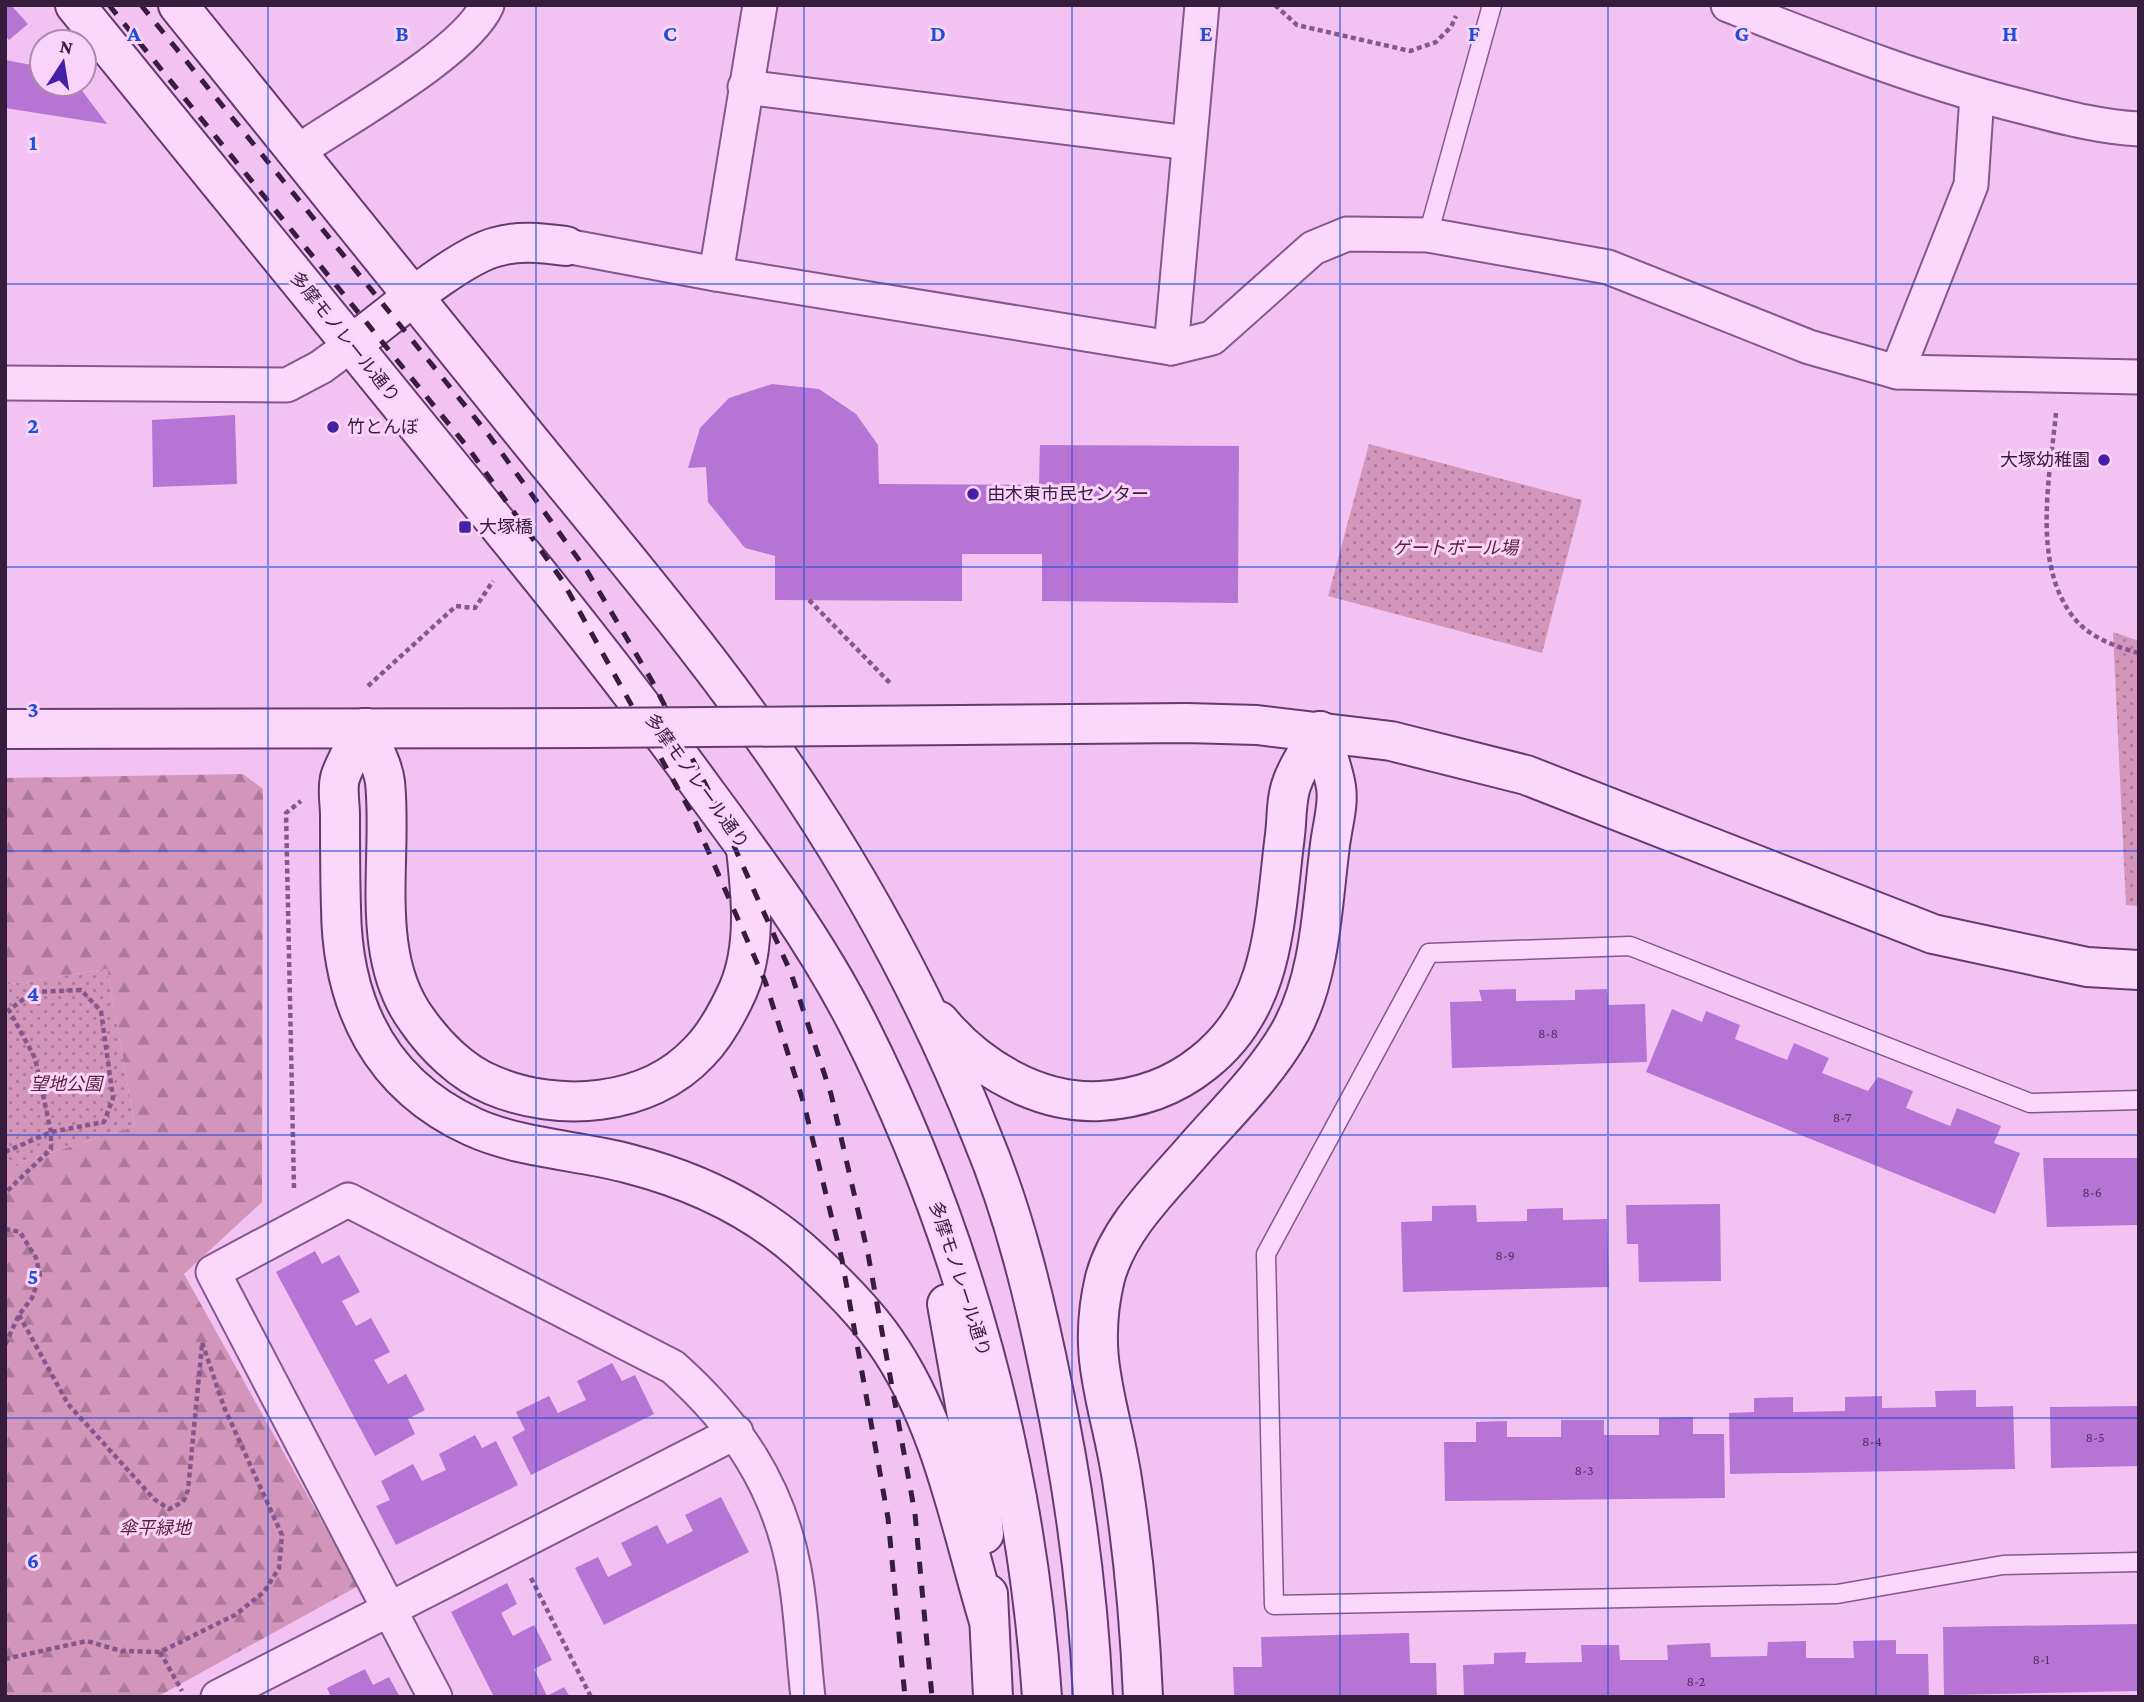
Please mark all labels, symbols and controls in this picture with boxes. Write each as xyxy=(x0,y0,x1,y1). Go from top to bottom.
text: A xyxy=(126,20,141,46)
text: B xyxy=(395,20,409,46)
text: C xyxy=(663,20,677,46)
text: D xyxy=(930,20,946,46)
text: E xyxy=(1199,20,1213,46)
text: F xyxy=(1468,20,1480,46)
text: G xyxy=(1735,20,1750,46)
text: H xyxy=(2002,20,2018,46)
north arrow xyxy=(28,28,98,98)
text: N xyxy=(58,35,75,58)
text: 1 xyxy=(29,129,38,155)
street label: 多摩モノレール通り xyxy=(286,268,404,406)
text: 2 xyxy=(27,412,39,438)
place label: 竹とんぼ xyxy=(347,417,419,437)
marker: 竹とんぼ xyxy=(325,419,341,435)
place label: 大塚幼稚園 xyxy=(2000,450,2090,470)
marker: 大塚幼稚園 xyxy=(2096,452,2112,468)
place label: 由木東市民センター xyxy=(987,484,1149,504)
marker: 由木東市民センター xyxy=(965,486,981,502)
place label: 大塚橋 xyxy=(479,517,533,537)
marker: 大塚橋 xyxy=(457,519,473,535)
park label: ゲートボール場 xyxy=(1392,538,1520,558)
text: 3 xyxy=(27,696,39,722)
street label: 多摩モノレール通り xyxy=(641,710,753,852)
text: 4 xyxy=(27,980,39,1006)
house number: 8-8 xyxy=(1538,1025,1558,1041)
park label: 望地公園 xyxy=(30,1074,105,1094)
house number: 8-7 xyxy=(1833,1109,1852,1125)
house number: 8-6 xyxy=(2082,1184,2102,1200)
street label: 多摩モノレール通り xyxy=(925,1199,995,1359)
house number: 8-9 xyxy=(1495,1247,1515,1263)
text: 5 xyxy=(27,1263,39,1289)
house number: 8-5 xyxy=(2085,1429,2105,1445)
house number: 8-4 xyxy=(1862,1433,1882,1449)
house number: 8-3 xyxy=(1574,1462,1594,1478)
park label: 傘平緑地 xyxy=(119,1518,193,1538)
text: 6 xyxy=(27,1547,39,1573)
house number: 8-1 xyxy=(2032,1651,2050,1667)
house number: 8-2 xyxy=(1686,1673,1706,1689)

